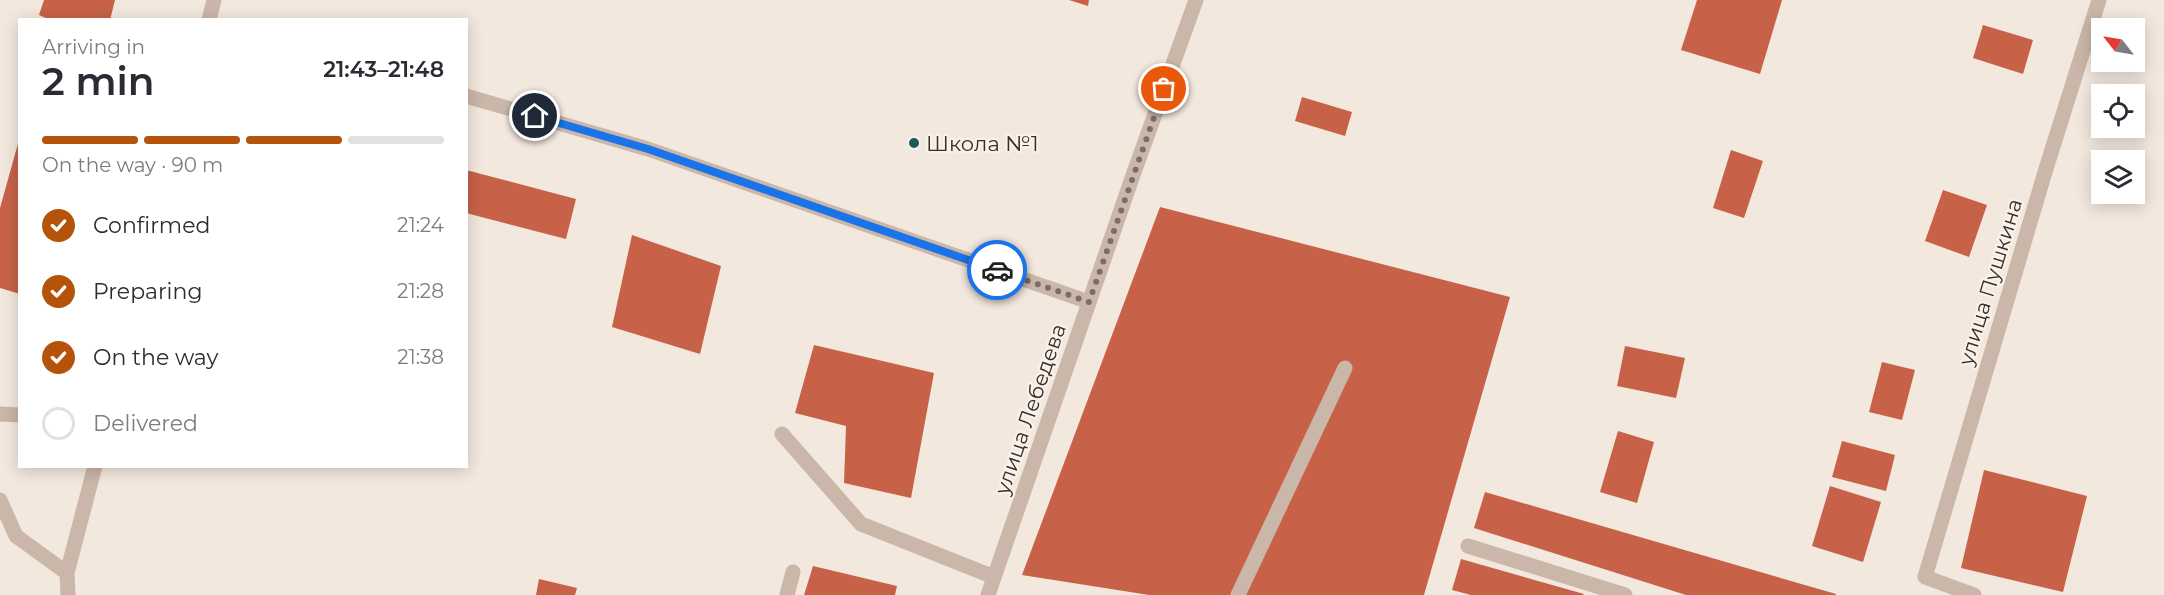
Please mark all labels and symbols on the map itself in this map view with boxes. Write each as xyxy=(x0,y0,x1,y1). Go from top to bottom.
north arrow xyxy=(2091,18,2145,72)
pin xyxy=(1138,63,1189,114)
pin xyxy=(509,90,560,141)
place label: Школа №1 xyxy=(926,131,1039,156)
marker: Школа №1 xyxy=(907,136,921,150)
street label: улица Пушкина xyxy=(1953,196,2027,369)
courier xyxy=(967,240,1027,300)
street label: улица Лебедева xyxy=(989,320,1071,499)

